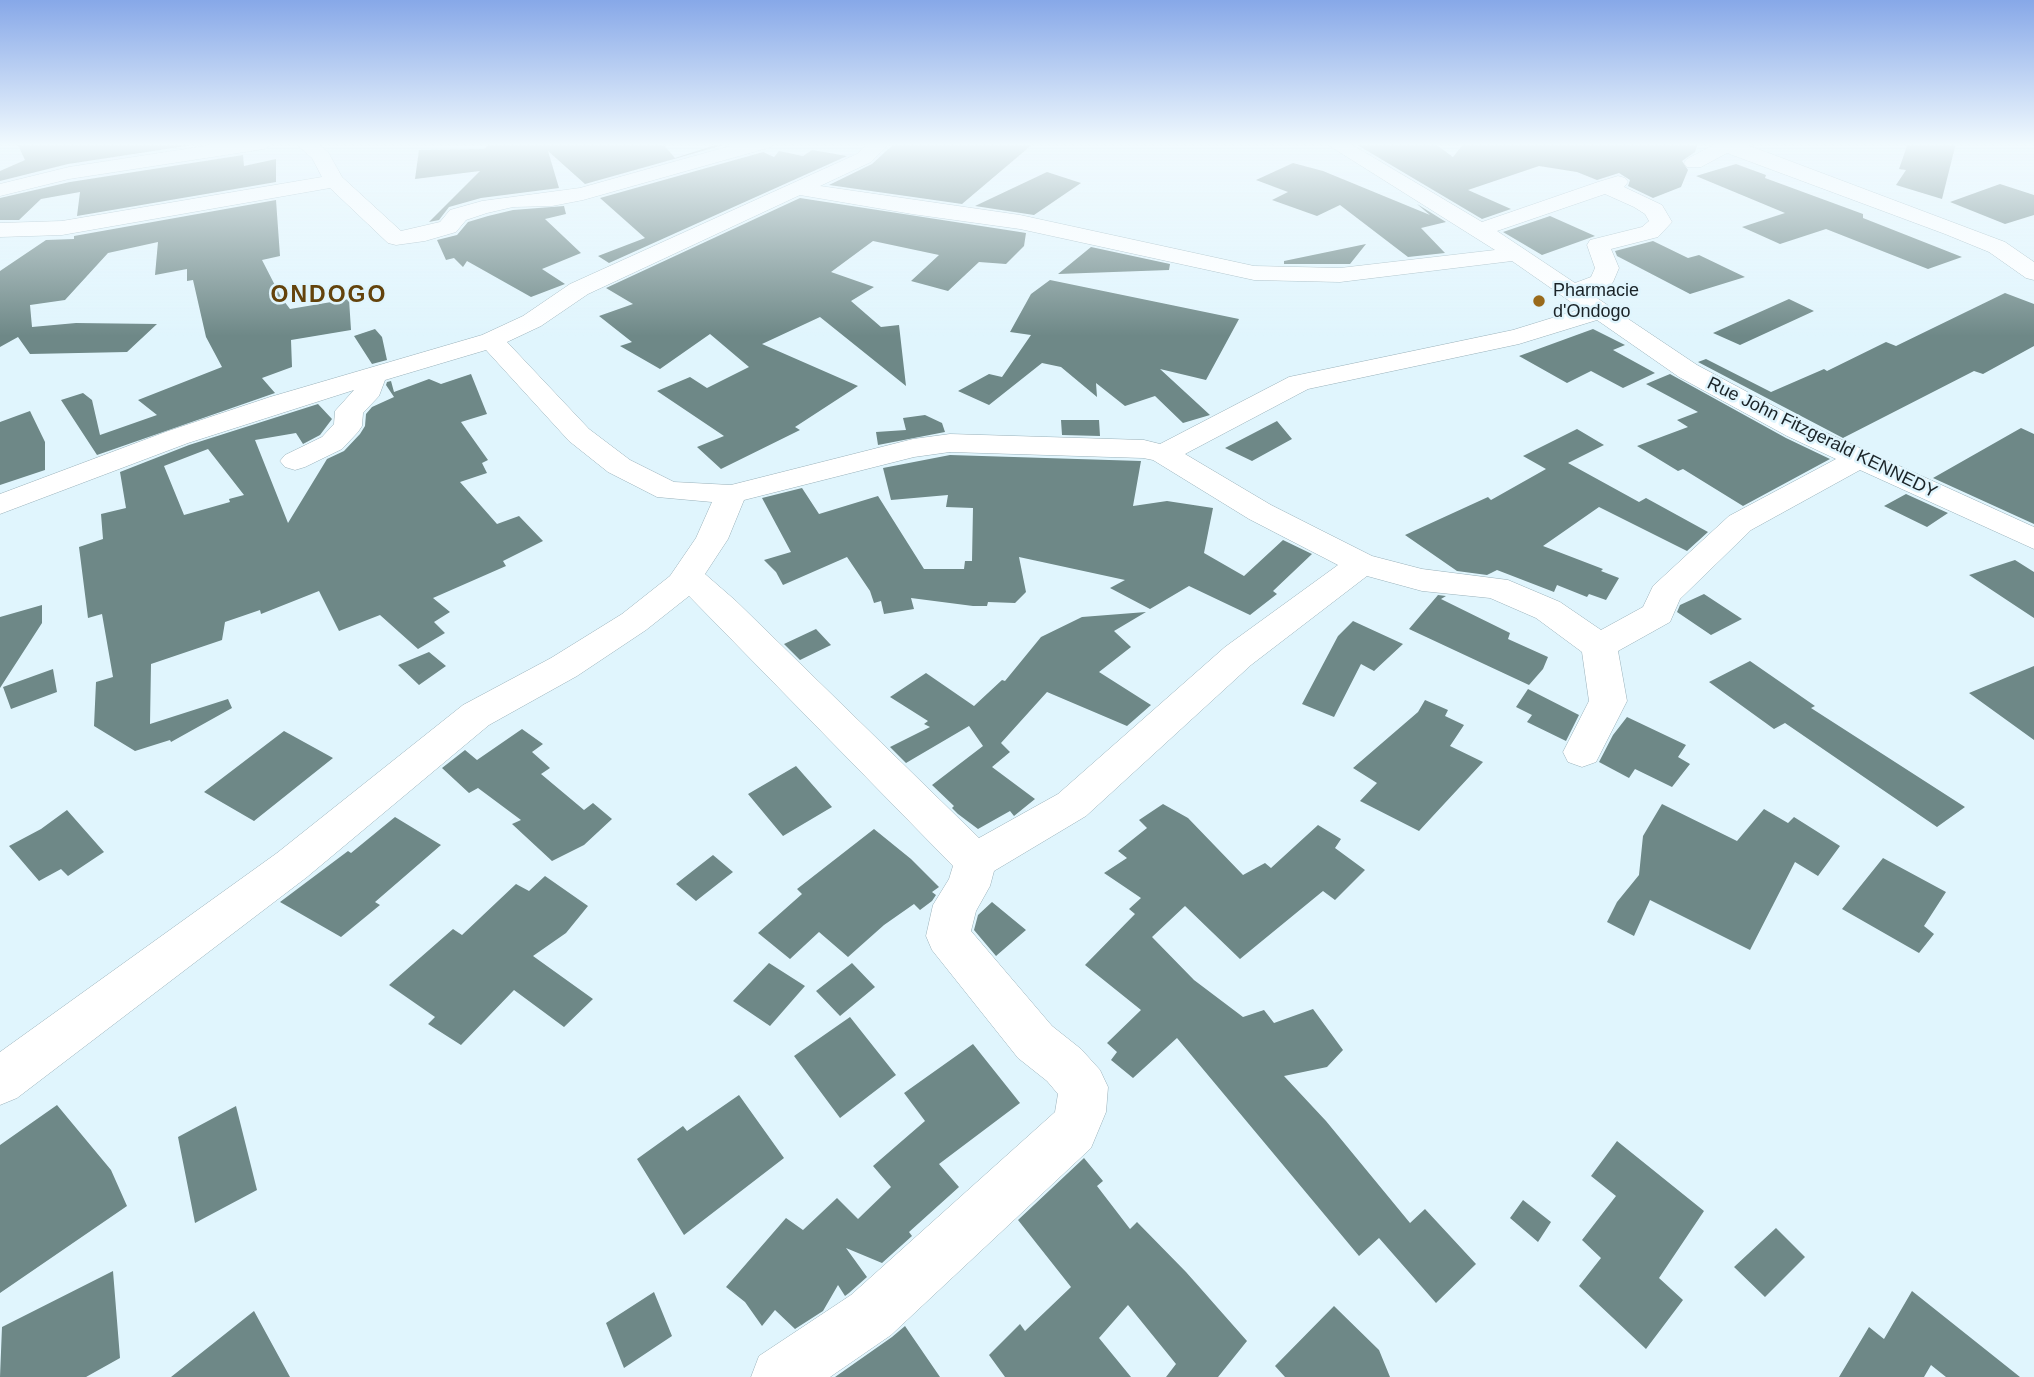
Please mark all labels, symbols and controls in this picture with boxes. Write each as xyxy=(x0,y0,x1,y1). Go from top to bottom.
place label: Pharmacie d'Ondogo xyxy=(1553,280,1639,322)
district label: ONDOGO xyxy=(271,282,387,310)
marker: Pharmacie d'Ondogo xyxy=(1531,293,1547,309)
street label: Rue John Fitzgerald KENNEDY xyxy=(1704,373,1940,503)

